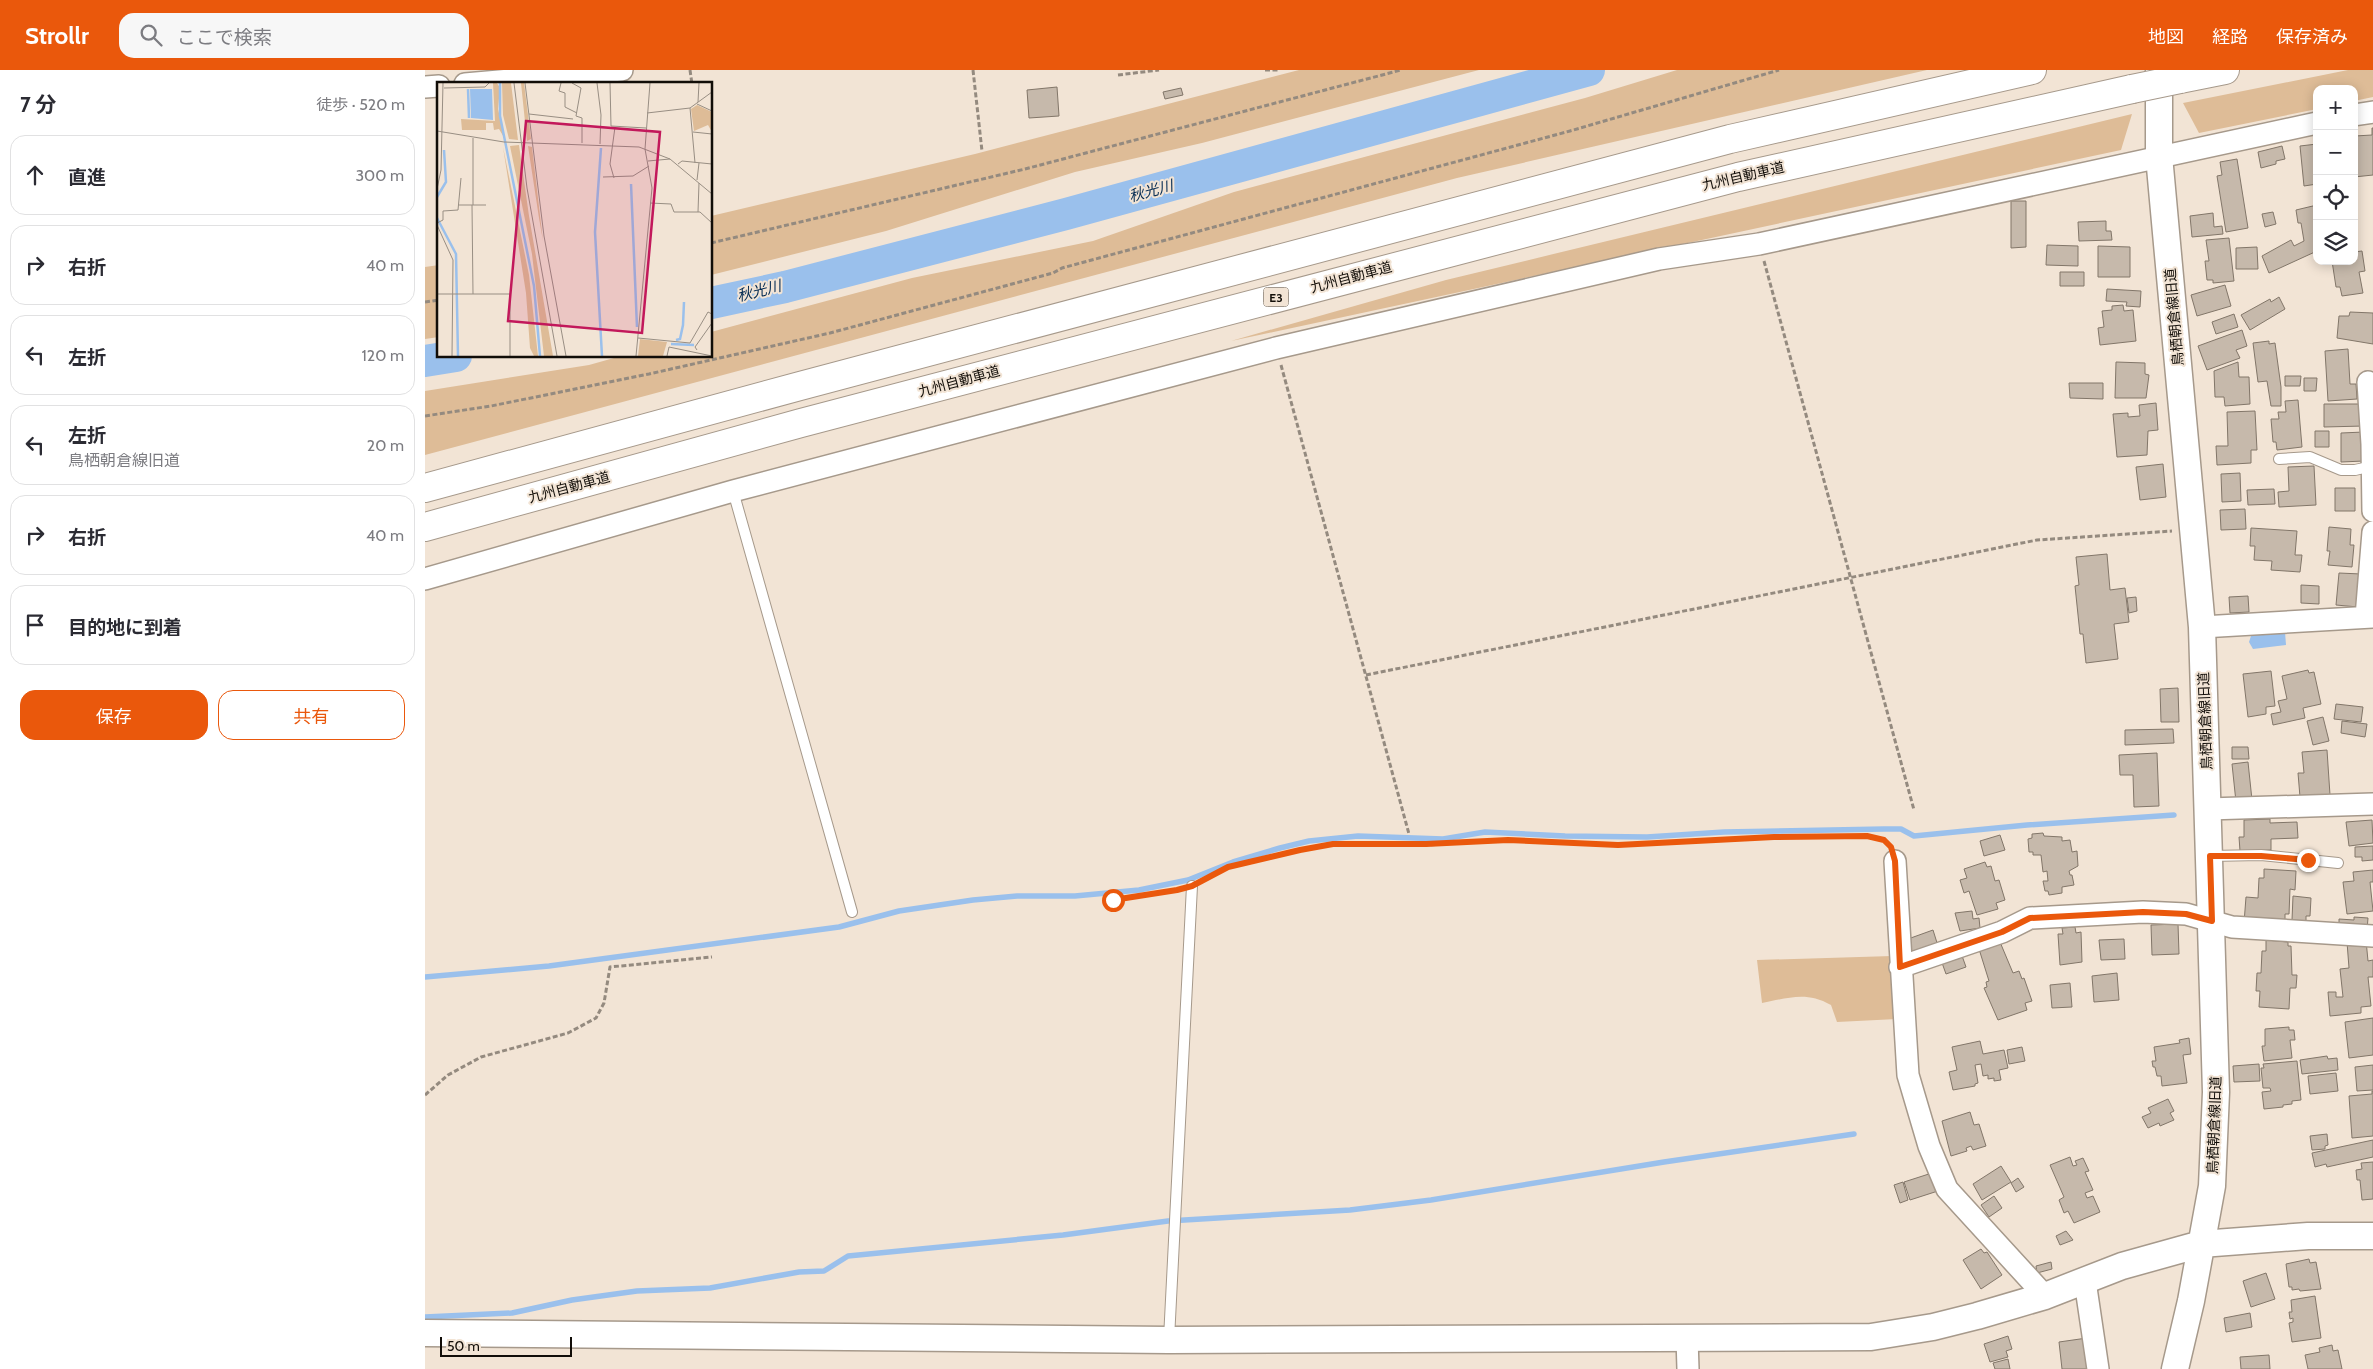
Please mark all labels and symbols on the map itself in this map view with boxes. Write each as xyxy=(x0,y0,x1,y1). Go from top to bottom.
inset map xyxy=(437,82,713,358)
street label: 九州自動車道 xyxy=(1700,158,1786,194)
water label: 秋光川 xyxy=(1127,176,1177,206)
street label: 九州自動車道 xyxy=(1308,257,1394,297)
street label: 鳥栖朝倉線旧道 xyxy=(2161,267,2187,367)
water label: 秋光川 xyxy=(735,276,785,305)
road number: E3 xyxy=(1263,288,1289,306)
street label: 九州自動車道 xyxy=(916,361,1002,401)
street label: 九州自動車道 xyxy=(526,467,612,507)
street label: 鳥栖朝倉線旧道 xyxy=(2194,672,2216,770)
route end xyxy=(2297,849,2320,872)
route start xyxy=(1102,889,1125,912)
street label: 鳥栖朝倉線旧道 xyxy=(2203,1076,2225,1174)
scale bar xyxy=(440,1334,573,1357)

